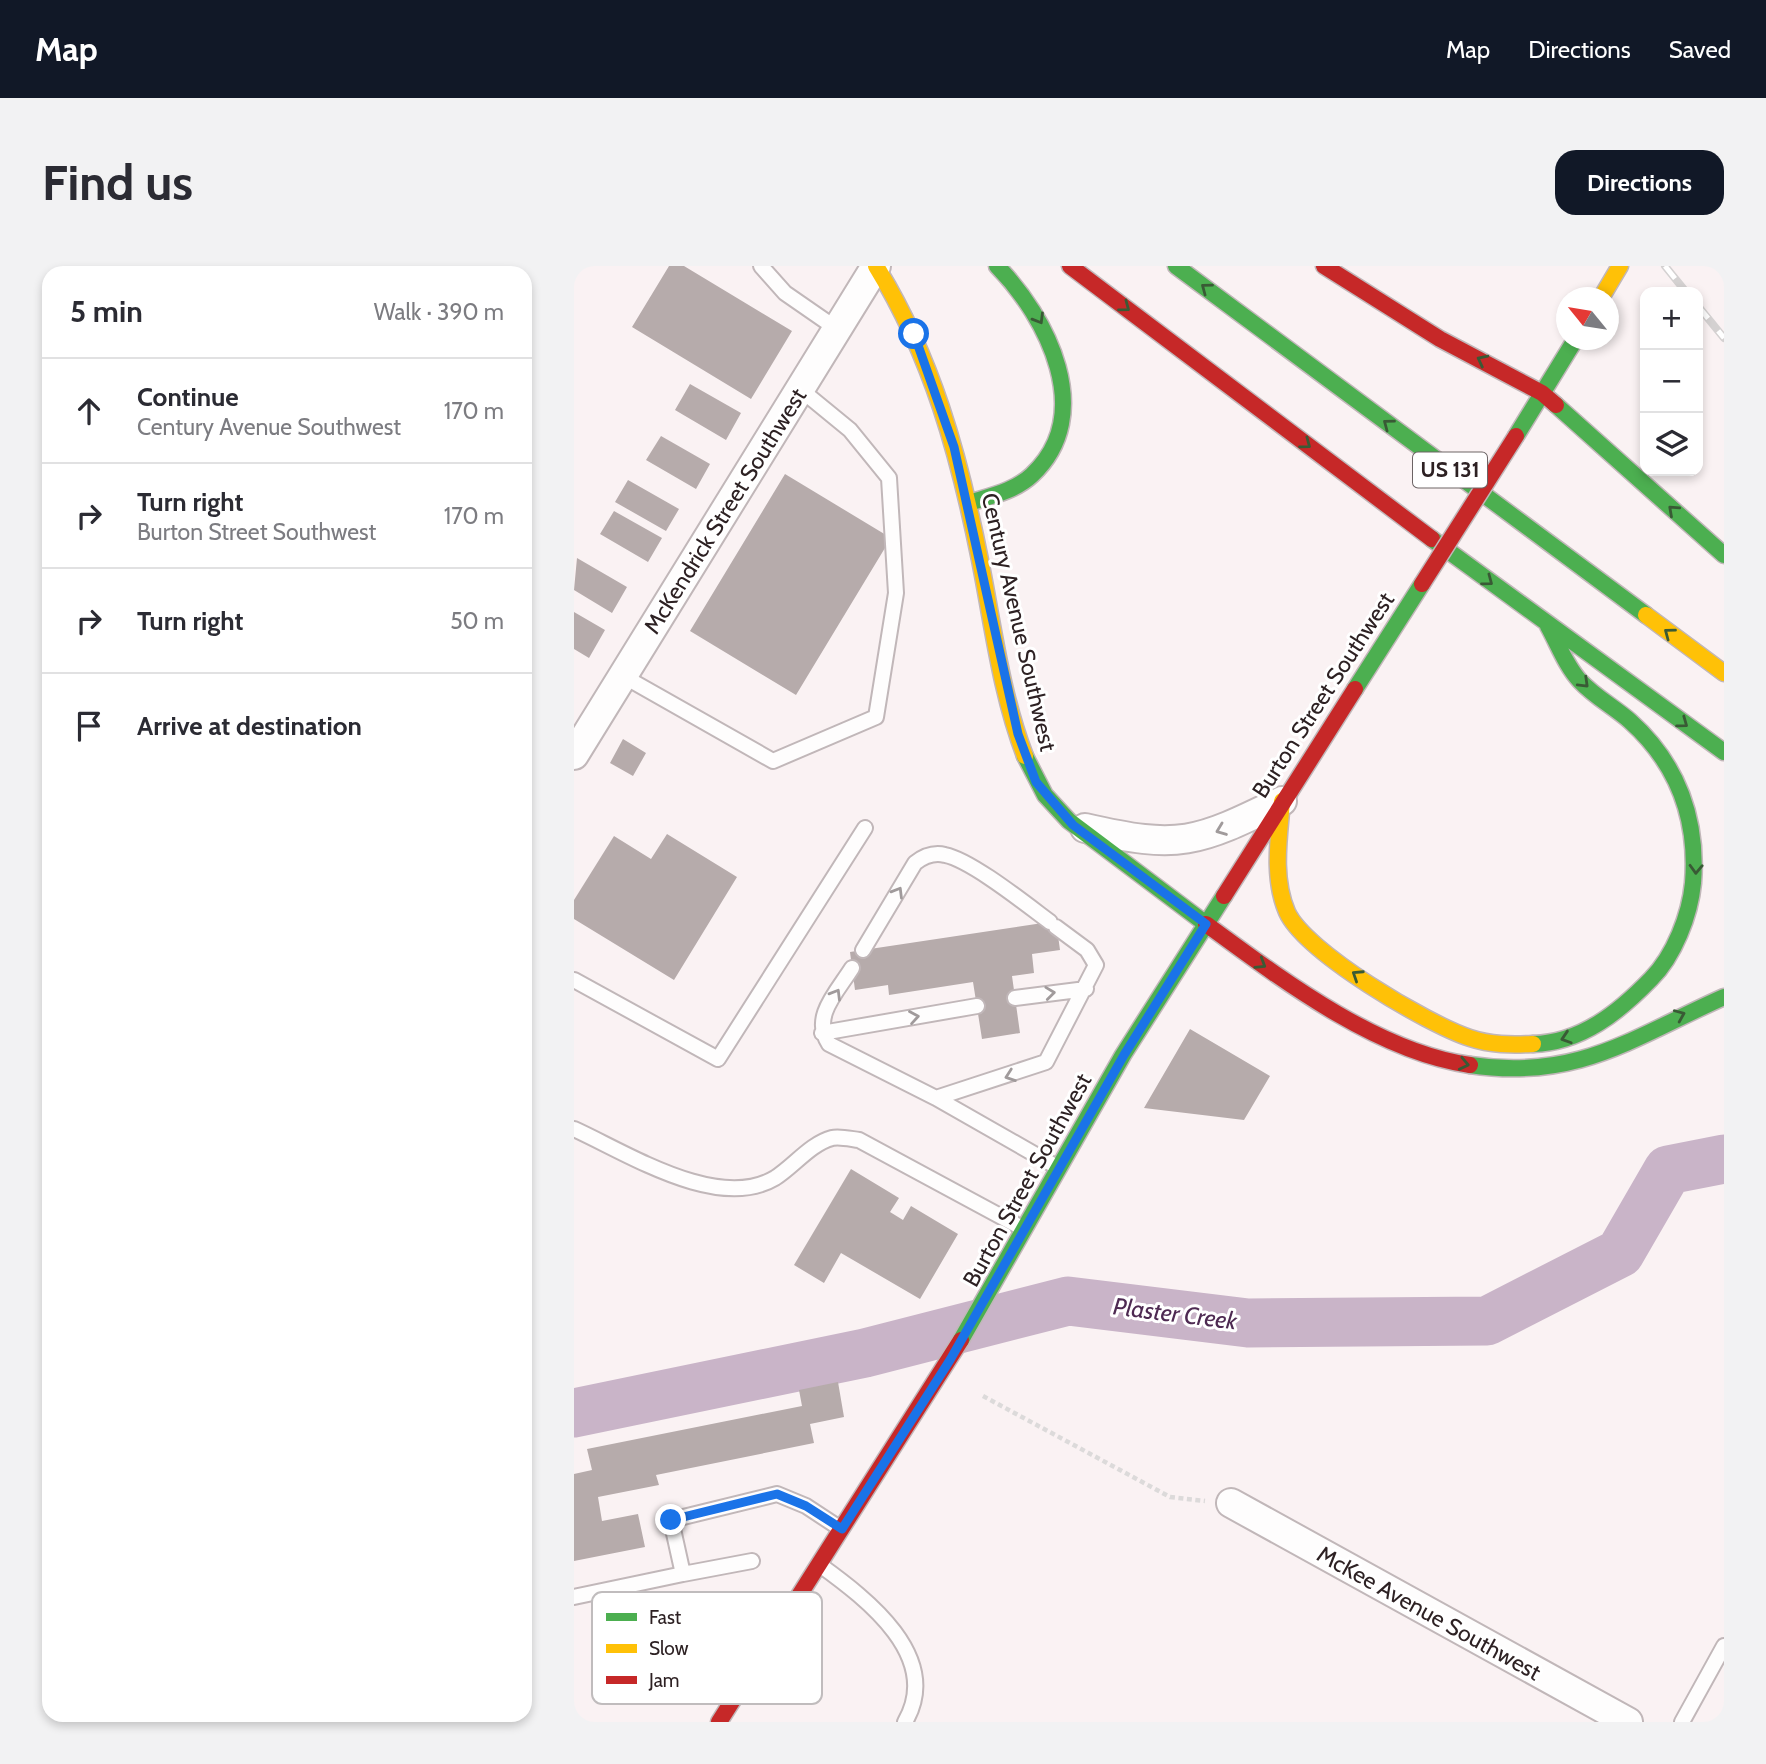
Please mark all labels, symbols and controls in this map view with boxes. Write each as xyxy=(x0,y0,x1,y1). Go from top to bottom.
text: Map xyxy=(35,29,98,69)
text: Map xyxy=(1446,35,1490,64)
text: Directions xyxy=(1528,35,1631,64)
text: Saved xyxy=(1669,35,1731,64)
button: Directions xyxy=(1555,150,1724,215)
text: Find us xyxy=(42,153,193,212)
one-way arrow xyxy=(1201,284,1214,297)
north arrow xyxy=(1556,287,1619,350)
map controls xyxy=(1640,287,1703,476)
button: + xyxy=(1640,287,1703,350)
text: 5 min xyxy=(70,293,143,330)
text: Walk · 390 m xyxy=(374,298,504,326)
one-way arrow xyxy=(1117,299,1130,311)
one-way arrow xyxy=(1031,312,1044,325)
route start xyxy=(898,318,929,349)
button: − xyxy=(1640,350,1703,413)
one-way arrow xyxy=(1477,355,1489,369)
text: Continue xyxy=(137,381,239,413)
street label: McKendrick Street Southwest xyxy=(638,383,812,639)
icon: ahead xyxy=(70,392,108,430)
text: 170 m xyxy=(444,397,504,425)
text: Century Avenue Southwest xyxy=(137,413,401,441)
button: layers xyxy=(1640,413,1703,476)
one-way arrow xyxy=(1383,420,1396,432)
one-way arrow xyxy=(1299,436,1311,448)
road number: US 131 xyxy=(1413,452,1487,488)
text: Turn right xyxy=(137,486,243,518)
street label: Century Avenue Southwest xyxy=(976,490,1062,754)
icon: right xyxy=(70,497,108,535)
text: 170 m xyxy=(444,502,504,530)
one-way arrow xyxy=(1668,506,1681,518)
text: Burton Street Southwest xyxy=(137,518,376,546)
one-way arrow xyxy=(1480,572,1493,585)
street label: Burton Street Southwest xyxy=(1246,587,1400,803)
icon: right xyxy=(70,602,108,640)
text: Turn right xyxy=(137,605,243,637)
text: 50 m xyxy=(450,607,504,635)
one-way arrow xyxy=(1664,628,1677,641)
one-way arrow xyxy=(1576,674,1589,687)
icon: arrive xyxy=(70,707,108,745)
text: Arrive at destination xyxy=(137,710,362,742)
one-way arrow xyxy=(1675,715,1688,727)
one-way arrow xyxy=(1215,822,1227,836)
one-way arrow xyxy=(1689,864,1704,875)
one-way arrow xyxy=(890,886,903,899)
one-way arrow xyxy=(1254,955,1267,968)
one-way arrow xyxy=(1351,970,1364,983)
one-way arrow xyxy=(1044,986,1056,1001)
one-way arrow xyxy=(827,989,840,1002)
one-way arrow xyxy=(908,1010,920,1025)
one-way arrow xyxy=(1673,1010,1685,1024)
one-way arrow xyxy=(1560,1030,1572,1044)
one-way arrow xyxy=(1458,1056,1470,1071)
street label: Burton Street Southwest xyxy=(957,1068,1097,1291)
one-way arrow xyxy=(1004,1068,1016,1082)
water label: Plaster Creek xyxy=(1112,1292,1239,1336)
route end xyxy=(655,1504,686,1535)
street label: McKee Avenue Southwest xyxy=(1312,1540,1546,1686)
legend xyxy=(592,1592,822,1704)
text: Fast xyxy=(649,1606,682,1629)
text: Slow xyxy=(649,1637,689,1660)
text: Jam xyxy=(648,1669,679,1692)

